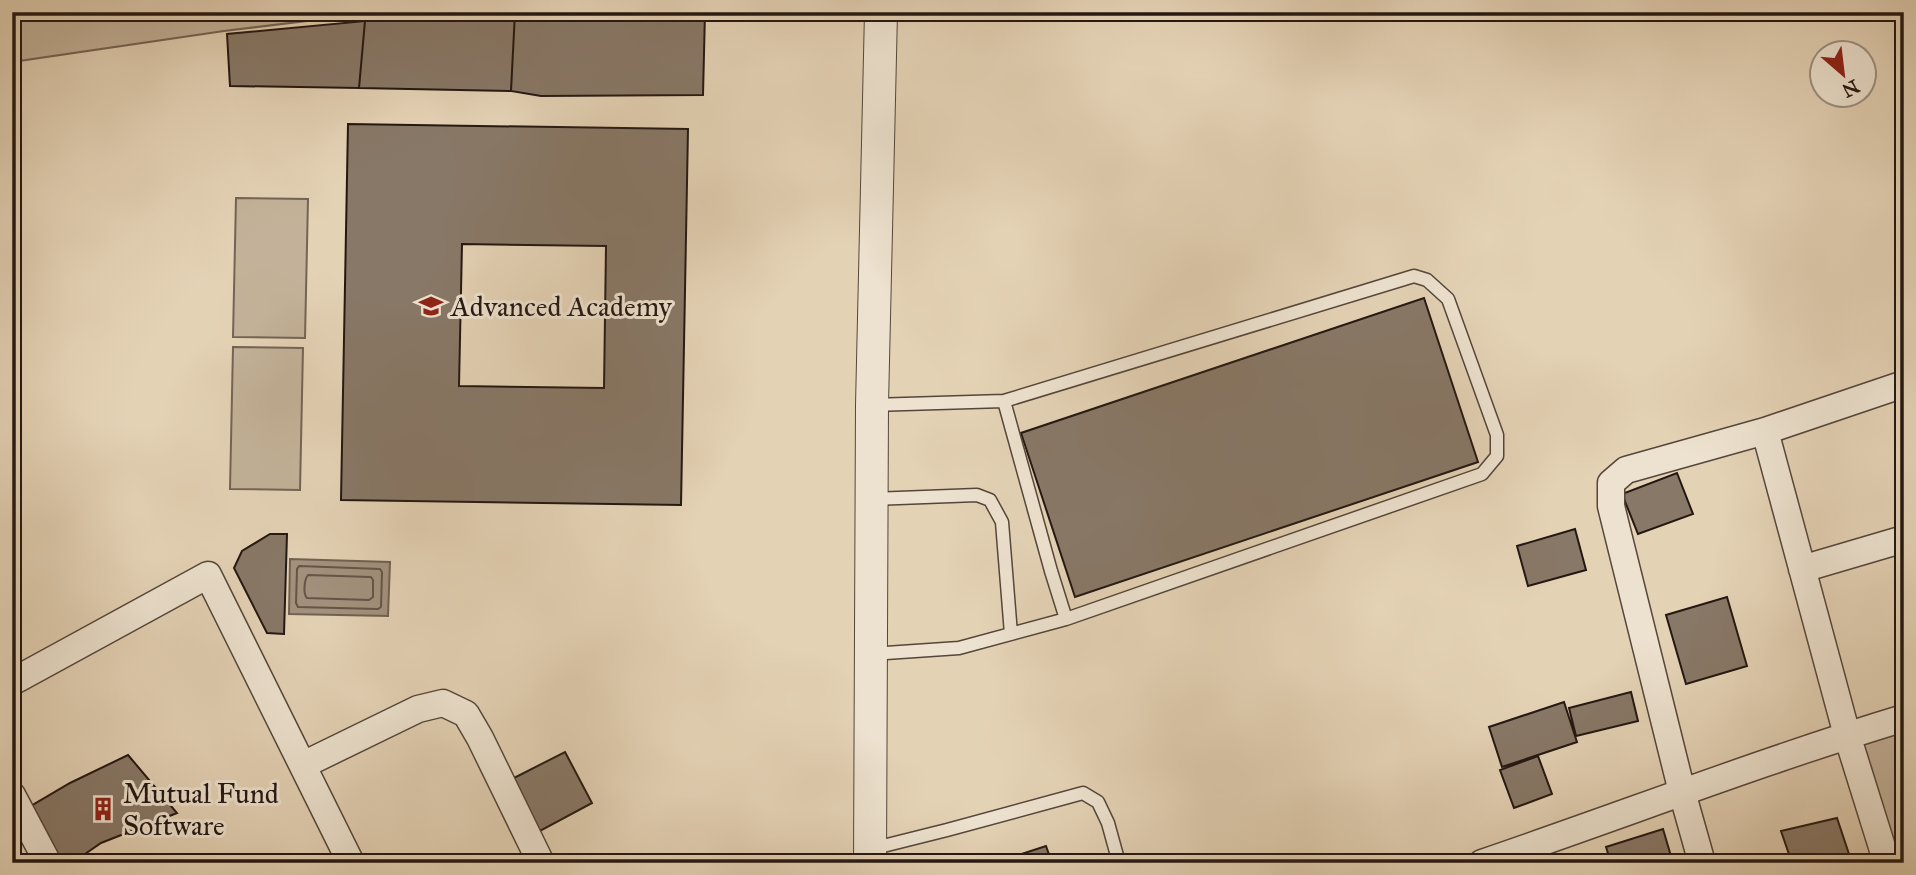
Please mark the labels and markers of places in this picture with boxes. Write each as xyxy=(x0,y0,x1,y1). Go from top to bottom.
place label: Advanced Academy xyxy=(450,289,673,324)
school or university icon: Advanced Academy xyxy=(417,292,445,320)
place label: Mutual Fund Software xyxy=(123,776,279,843)
building icon: Mutual Fund Software xyxy=(89,795,117,823)

